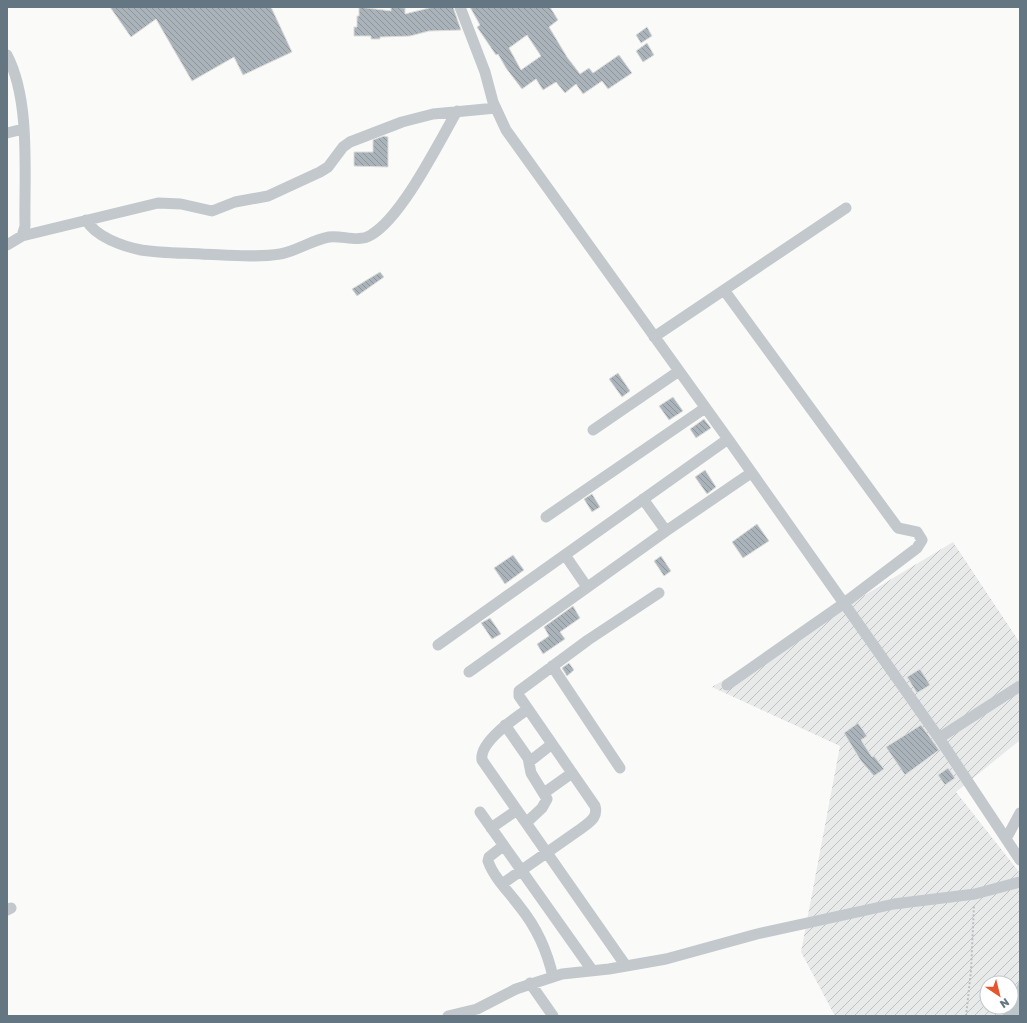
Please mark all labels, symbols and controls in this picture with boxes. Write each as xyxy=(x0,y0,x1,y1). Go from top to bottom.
north arrow xyxy=(979,975,1019,1015)
text: N xyxy=(998,996,1012,1011)

